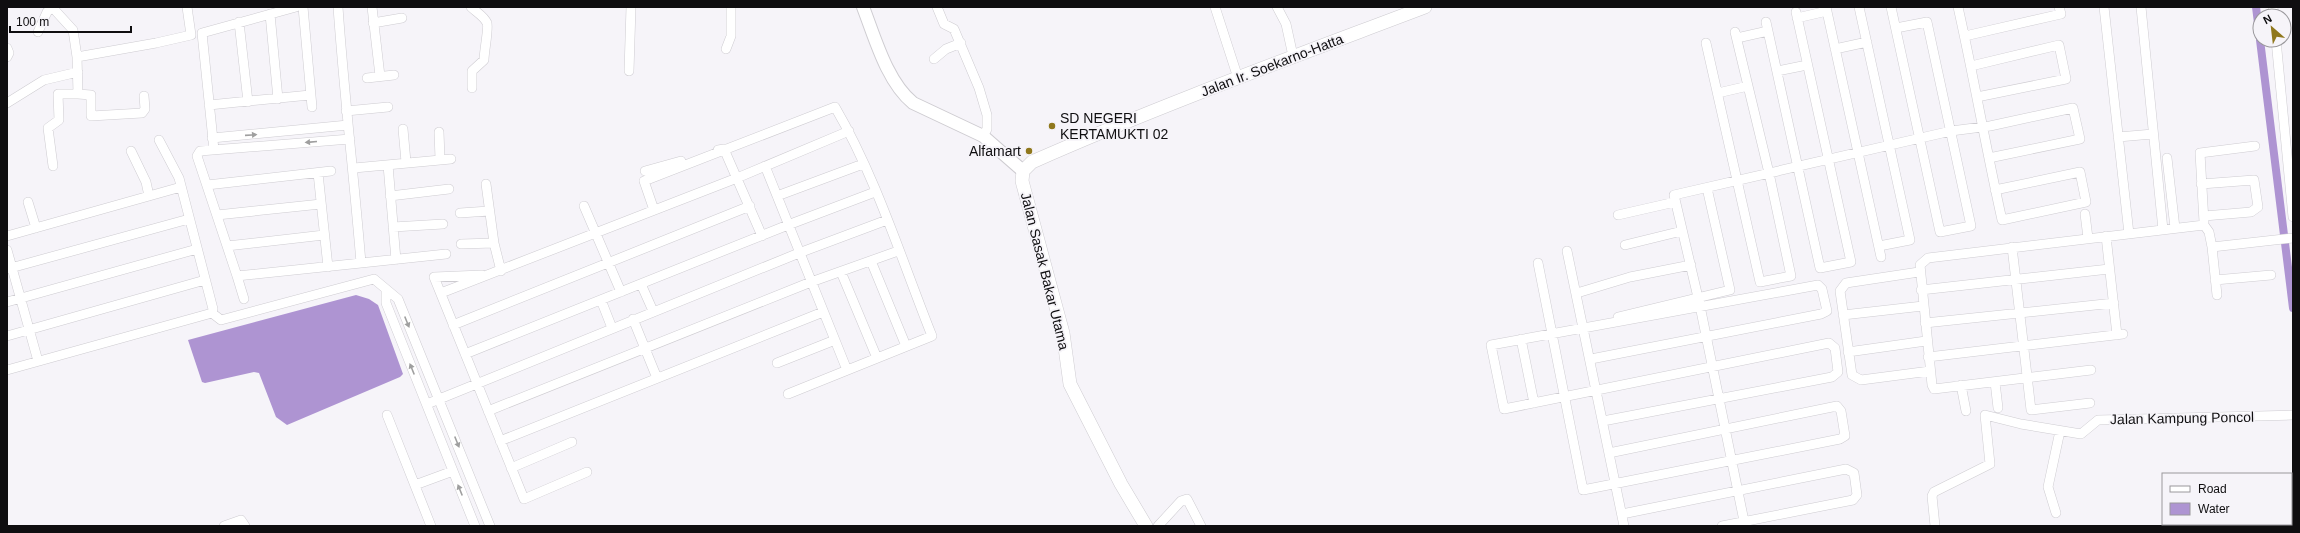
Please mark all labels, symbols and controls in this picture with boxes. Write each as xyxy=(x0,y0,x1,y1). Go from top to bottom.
scale bar xyxy=(10,8,131,34)
north arrow xyxy=(2252,8,2292,48)
text: N xyxy=(2261,12,2274,26)
text: 100 m xyxy=(16,15,49,29)
street label: Jalan Ir. Soekarno-Hatta xyxy=(1199,30,1346,100)
place label: SD NEGERI KERTAMUKTI 02 xyxy=(1060,110,1169,142)
marker: SD NEGERI KERTAMUKTI 02 xyxy=(1047,121,1057,131)
one-way arrow xyxy=(245,132,257,139)
one-way arrow xyxy=(305,139,317,146)
place label: Alfamart xyxy=(969,143,1021,159)
marker: Alfamart xyxy=(1024,146,1034,156)
street label: Jalan Sasak Bakar Utama xyxy=(1018,191,1072,352)
one-way arrow xyxy=(405,317,411,329)
one-way arrow xyxy=(409,362,415,374)
street label: Jalan Kampung Poncol xyxy=(2110,409,2254,427)
one-way arrow xyxy=(454,437,460,449)
legend xyxy=(2162,473,2292,525)
text: Road xyxy=(2198,482,2227,496)
one-way arrow xyxy=(457,483,463,495)
text: Water xyxy=(2198,502,2230,516)

